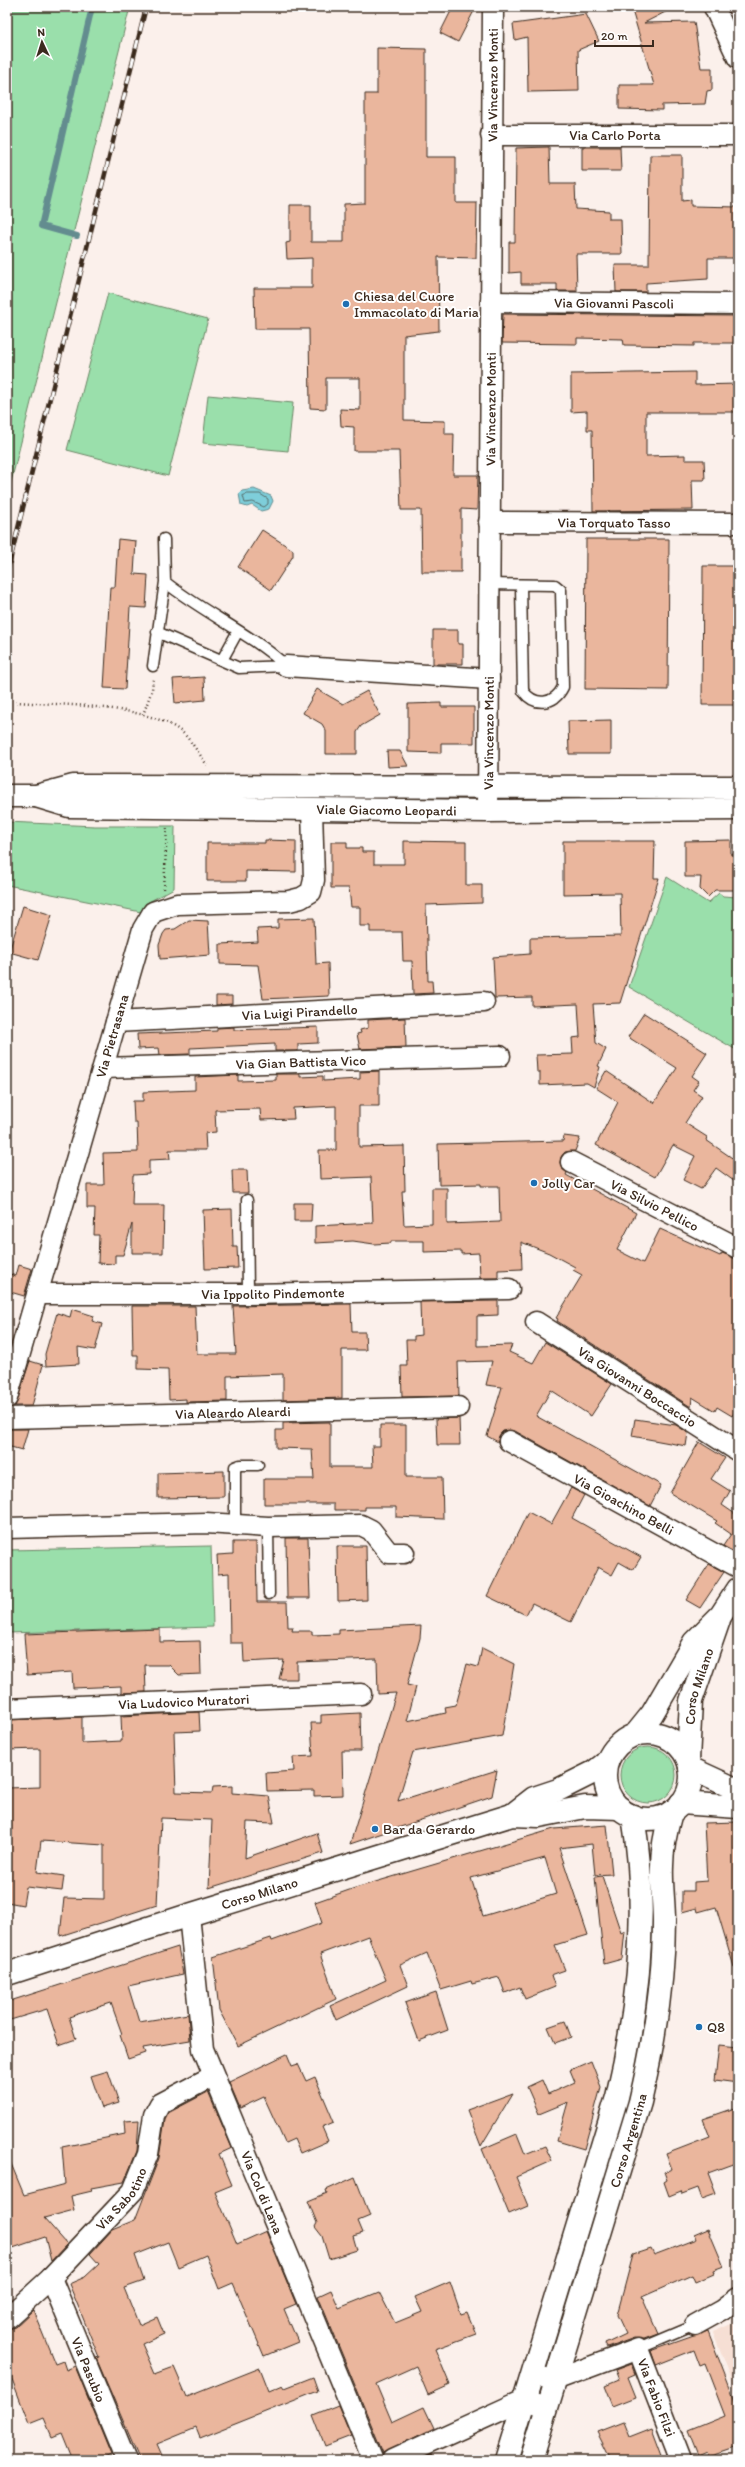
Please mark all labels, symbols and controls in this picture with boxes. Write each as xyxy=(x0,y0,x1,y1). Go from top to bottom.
north arrow xyxy=(22,22,62,62)
scale bar xyxy=(595,22,653,48)
text: N xyxy=(37,26,46,39)
street label: Via Vincenzo Monti xyxy=(484,28,501,142)
text: 20 m xyxy=(601,29,628,43)
street label: Via Carlo Porta xyxy=(569,127,661,144)
place label: Chiesa del Cuore Immacolato di Maria xyxy=(354,288,479,321)
street label: Via Giovanni Pascoli xyxy=(554,294,674,312)
marker: Chiesa del Cuore Immacolato di Maria xyxy=(341,299,351,309)
street label: Via Vincenzo Monti xyxy=(482,352,499,466)
street label: Via Torquato Tasso xyxy=(557,514,671,531)
street label: Via Vincenzo Monti xyxy=(480,676,497,790)
street label: Viale Giacomo Leopardi xyxy=(316,800,457,819)
street label: Via Pietrasana xyxy=(92,991,132,1080)
street label: Via Luigi Pirandello xyxy=(241,1000,358,1024)
street label: Via Gian Battista Vico xyxy=(235,1052,366,1072)
place label: Jolly Car xyxy=(542,1175,595,1192)
street label: Via Silvio Pellico xyxy=(607,1175,702,1235)
marker: Jolly Car xyxy=(529,1178,539,1188)
street label: Via Ippolito Pindemonte xyxy=(201,1284,345,1303)
street label: Via Giovanni Boccaccio xyxy=(575,1342,700,1431)
street label: Via Aleardo Aleardi xyxy=(175,1403,291,1422)
street label: Via Gioachino Belli xyxy=(571,1470,677,1539)
street label: Corso Milano xyxy=(681,1646,717,1725)
street label: Via Ludovico Muratori xyxy=(118,1690,250,1713)
place label: Bar da Gerardo xyxy=(383,1821,475,1838)
marker: Bar da Gerardo xyxy=(370,1824,380,1834)
street label: Corso Milano xyxy=(219,1873,300,1913)
place label: Q8 xyxy=(707,2019,725,2036)
marker: Q8 xyxy=(694,2022,704,2032)
street label: Corso Argentina xyxy=(606,2092,650,2190)
street label: Via Col di Lana xyxy=(238,2148,287,2237)
street label: Via Sabotino xyxy=(92,2165,150,2234)
street label: Via Pasubio xyxy=(68,2334,110,2405)
street label: Via Fabio Filzi xyxy=(634,2356,680,2439)

